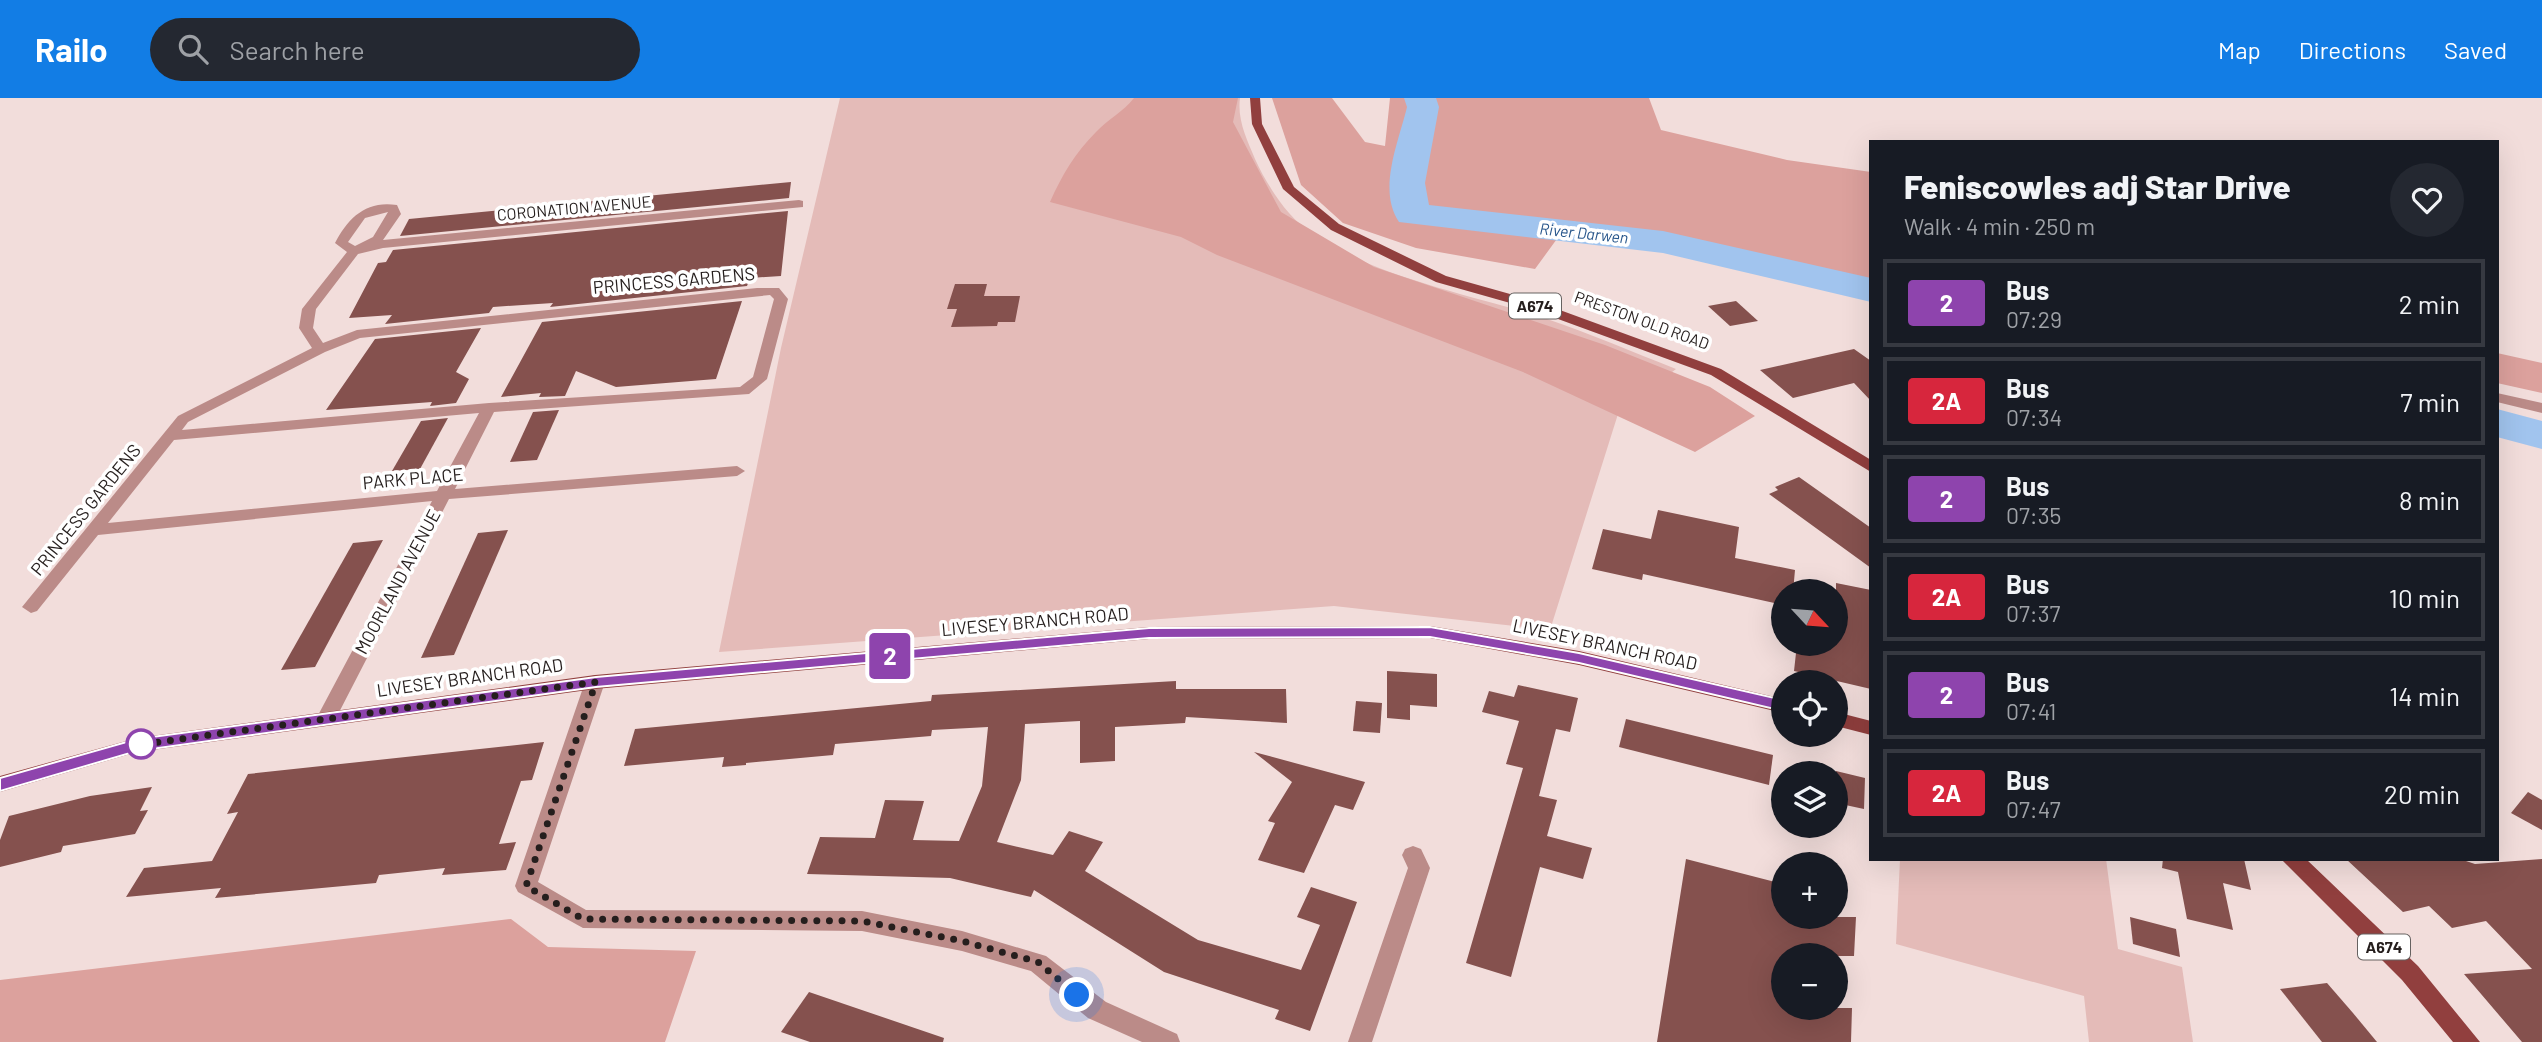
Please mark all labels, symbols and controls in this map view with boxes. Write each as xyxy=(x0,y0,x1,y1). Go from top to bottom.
search box xyxy=(150,18,640,81)
text: Railo xyxy=(35,29,108,69)
icon: search xyxy=(174,30,212,68)
text: Search here xyxy=(230,34,365,65)
text: Map xyxy=(2218,35,2261,64)
text: Directions xyxy=(2299,35,2406,64)
text: Saved xyxy=(2444,35,2507,64)
button: heart xyxy=(2390,163,2464,237)
text: Feniscowles adj Star Drive xyxy=(1904,166,2291,206)
street label: CORONATION AVENUE xyxy=(496,191,652,224)
text: Walk · 4 min · 250 m xyxy=(1904,212,2095,240)
water label: River Darwen xyxy=(1539,218,1629,247)
street label: PRINCESS GARDENS xyxy=(592,262,756,298)
text: Bus xyxy=(2006,274,2049,305)
street label: PRESTON OLD ROAD xyxy=(1572,286,1712,353)
text: 2 xyxy=(1940,288,1953,317)
text: 2 min xyxy=(2399,288,2460,319)
road number: A674 xyxy=(1509,294,1561,318)
text: 07:29 xyxy=(2006,305,2062,333)
text: Bus xyxy=(2006,372,2049,403)
text: 2A xyxy=(1932,386,1961,415)
text: 7 min xyxy=(2400,386,2460,417)
text: 07:34 xyxy=(2006,403,2062,431)
street label: PRINCESS GARDENS xyxy=(26,439,145,579)
street label: PARK PLACE xyxy=(362,463,464,493)
text: Bus xyxy=(2006,470,2049,501)
text: 2 xyxy=(1940,484,1953,513)
text: 8 min xyxy=(2399,484,2460,515)
text: 07:35 xyxy=(2006,501,2061,529)
street label: MOORLAND AVENUE xyxy=(350,505,445,658)
text: Bus xyxy=(2006,568,2049,599)
north arrow xyxy=(1771,579,1848,656)
map controls xyxy=(1771,579,1848,1020)
text: 2A xyxy=(1932,582,1961,611)
text: 10 min xyxy=(2389,582,2460,613)
text: 07:37 xyxy=(2006,599,2060,627)
street label: LIVESEY BRANCH ROAD xyxy=(940,602,1129,640)
street label: LIVESEY BRANCH ROAD xyxy=(1511,614,1699,674)
line badge: 2 xyxy=(867,633,913,679)
text: 2 xyxy=(883,641,897,670)
street label: LIVESEY BRANCH ROAD xyxy=(375,653,564,701)
text: Bus xyxy=(2006,666,2049,697)
button: locate xyxy=(1771,670,1848,747)
text: 2 xyxy=(1940,680,1953,709)
text: 14 min xyxy=(2389,680,2460,711)
text: 07:41 xyxy=(2006,697,2056,725)
unlabelled marker xyxy=(126,729,156,759)
button: layers xyxy=(1771,761,1848,838)
text: Bus xyxy=(2006,764,2049,795)
text: 2A xyxy=(1932,778,1961,807)
text: 20 min xyxy=(2384,778,2460,809)
text: 07:47 xyxy=(2006,795,2061,823)
button: + xyxy=(1771,852,1848,929)
road number: A674 xyxy=(2358,934,2410,960)
button: − xyxy=(1771,943,1848,1020)
your location xyxy=(1059,977,1094,1012)

